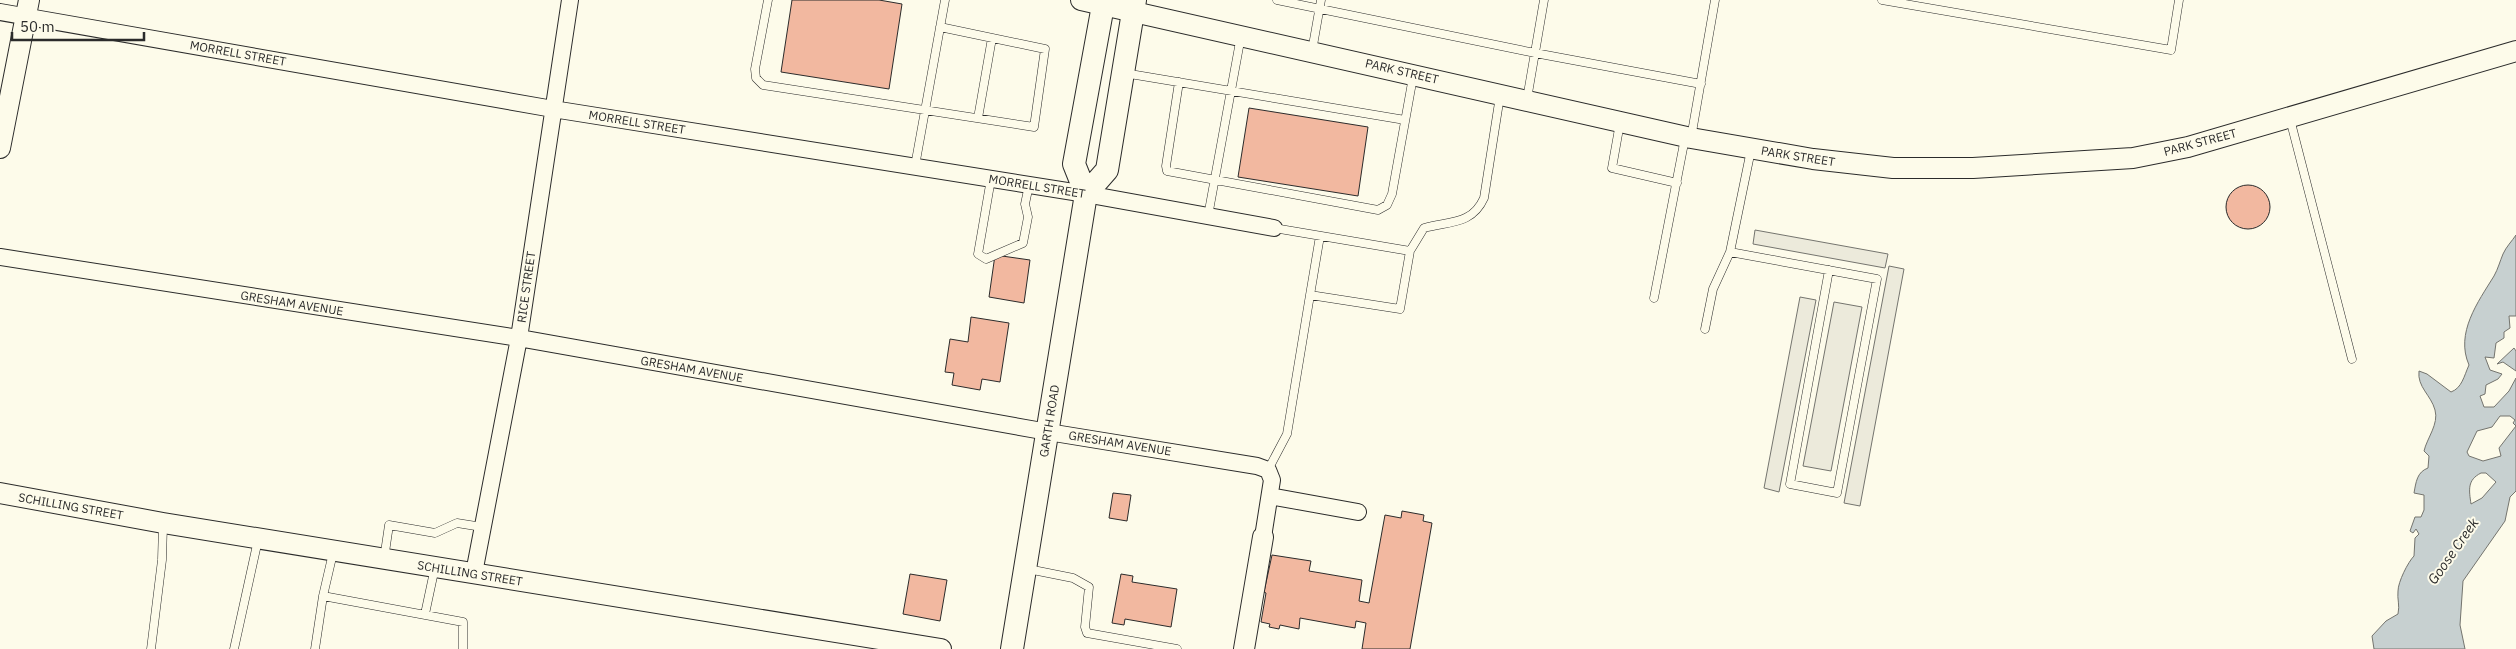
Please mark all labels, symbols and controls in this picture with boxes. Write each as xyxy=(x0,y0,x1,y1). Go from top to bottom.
scale bar xyxy=(12,10,145,42)
text: 50 m xyxy=(20,17,55,36)
street label: MORRELL STREET xyxy=(189,37,288,69)
street label: PARK STREET xyxy=(1364,55,1440,87)
street label: MORRELL STREET xyxy=(588,107,687,137)
street label: PARK STREET xyxy=(2162,125,2238,159)
street label: PARK STREET xyxy=(1760,143,1836,169)
street label: MORRELL STREET xyxy=(988,171,1087,201)
street label: RICE STREET xyxy=(514,250,538,324)
street label: GRESHAM AVENUE xyxy=(240,287,344,319)
street label: GRESHAM AVENUE xyxy=(640,353,744,385)
street label: GARTH ROAD xyxy=(1036,384,1062,458)
street label: GRESHAM AVENUE xyxy=(1068,427,1172,459)
street label: SCHILLING STREET xyxy=(17,489,125,523)
water label: Goose Creek xyxy=(2424,514,2483,588)
street label: SCHILLING STREET xyxy=(416,557,524,589)

